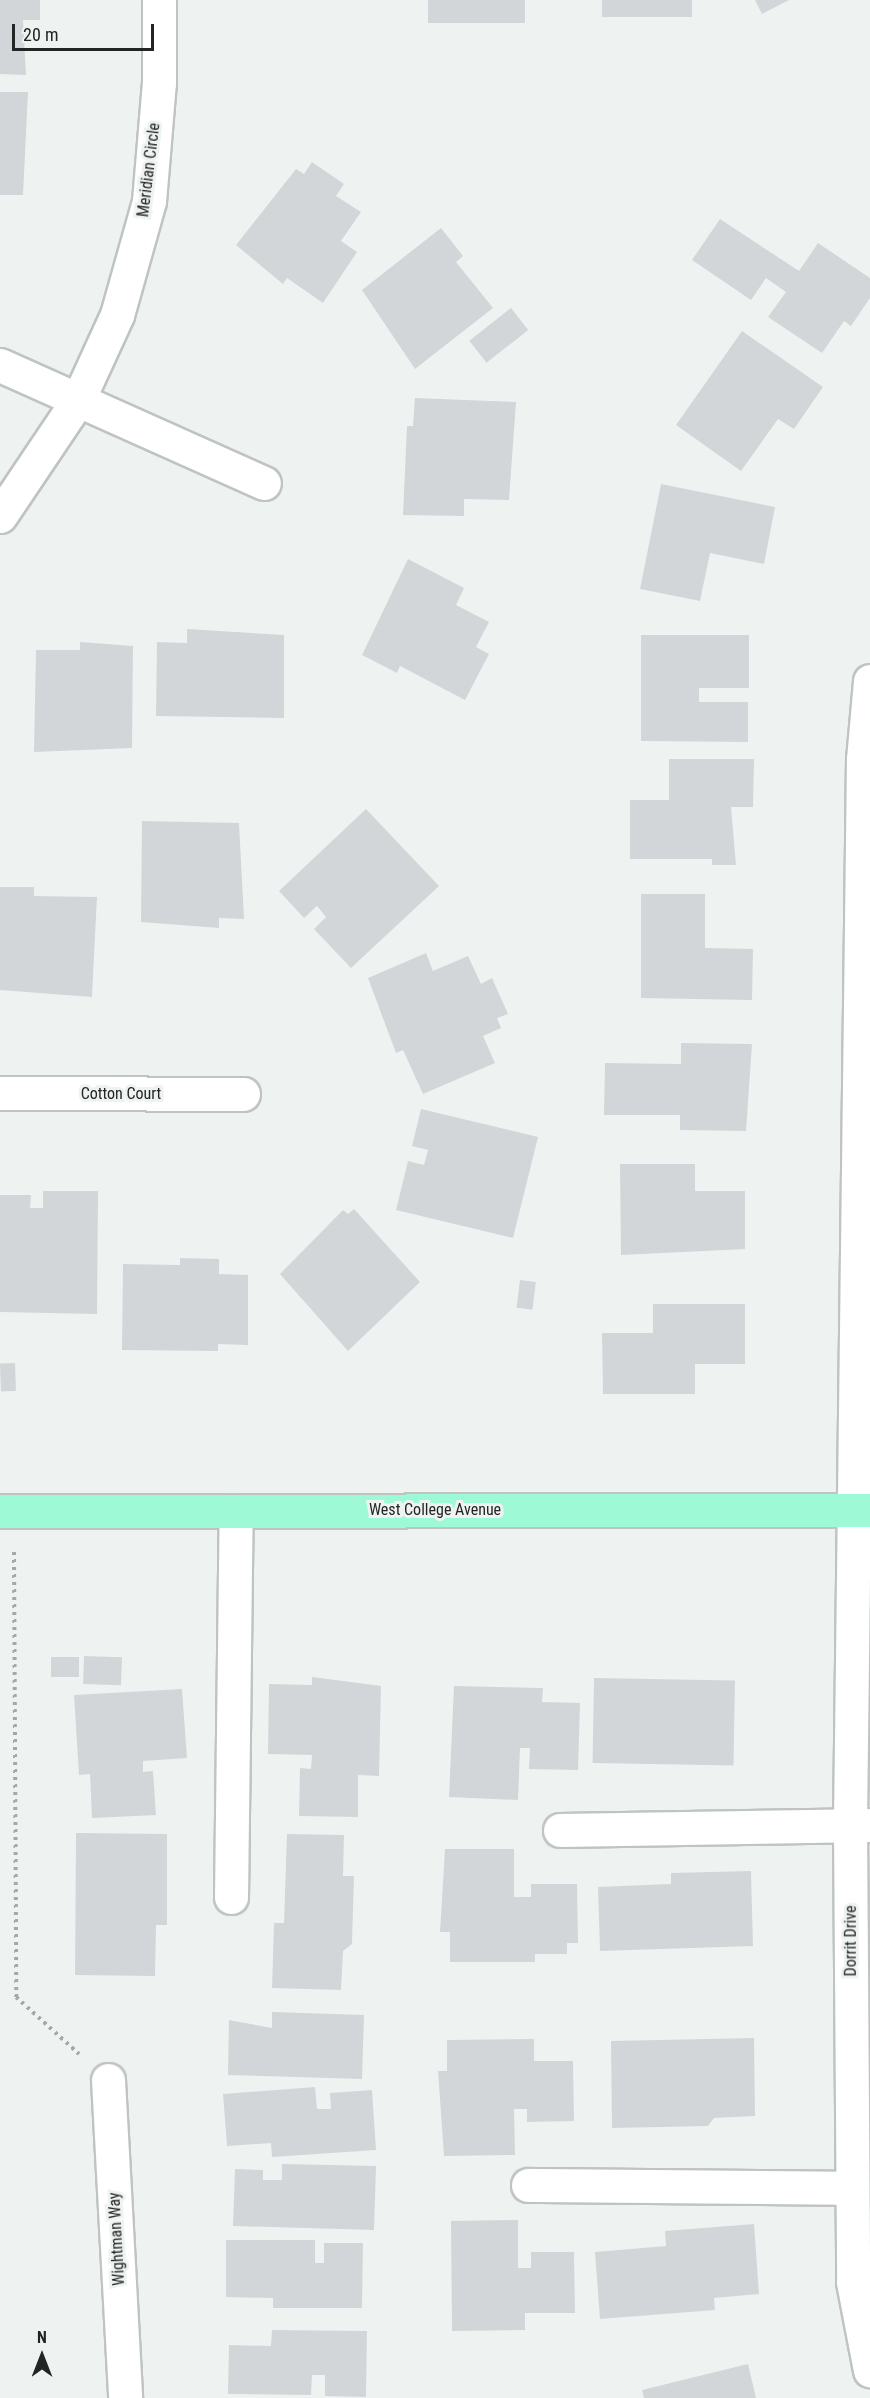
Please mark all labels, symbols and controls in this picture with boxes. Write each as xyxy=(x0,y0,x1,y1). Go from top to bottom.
scale bar xyxy=(15,12,158,50)
text: 20 m xyxy=(23,24,58,45)
street label: Meridian Circle xyxy=(134,122,164,218)
street label: Cotton Court xyxy=(81,1084,161,1104)
street label: West College Avenue xyxy=(369,1500,501,1520)
street label: Dorrit Drive xyxy=(841,1906,861,1976)
street label: Wightman Way xyxy=(105,2192,129,2286)
north arrow xyxy=(12,2326,72,2386)
text: N xyxy=(37,2328,47,2347)

